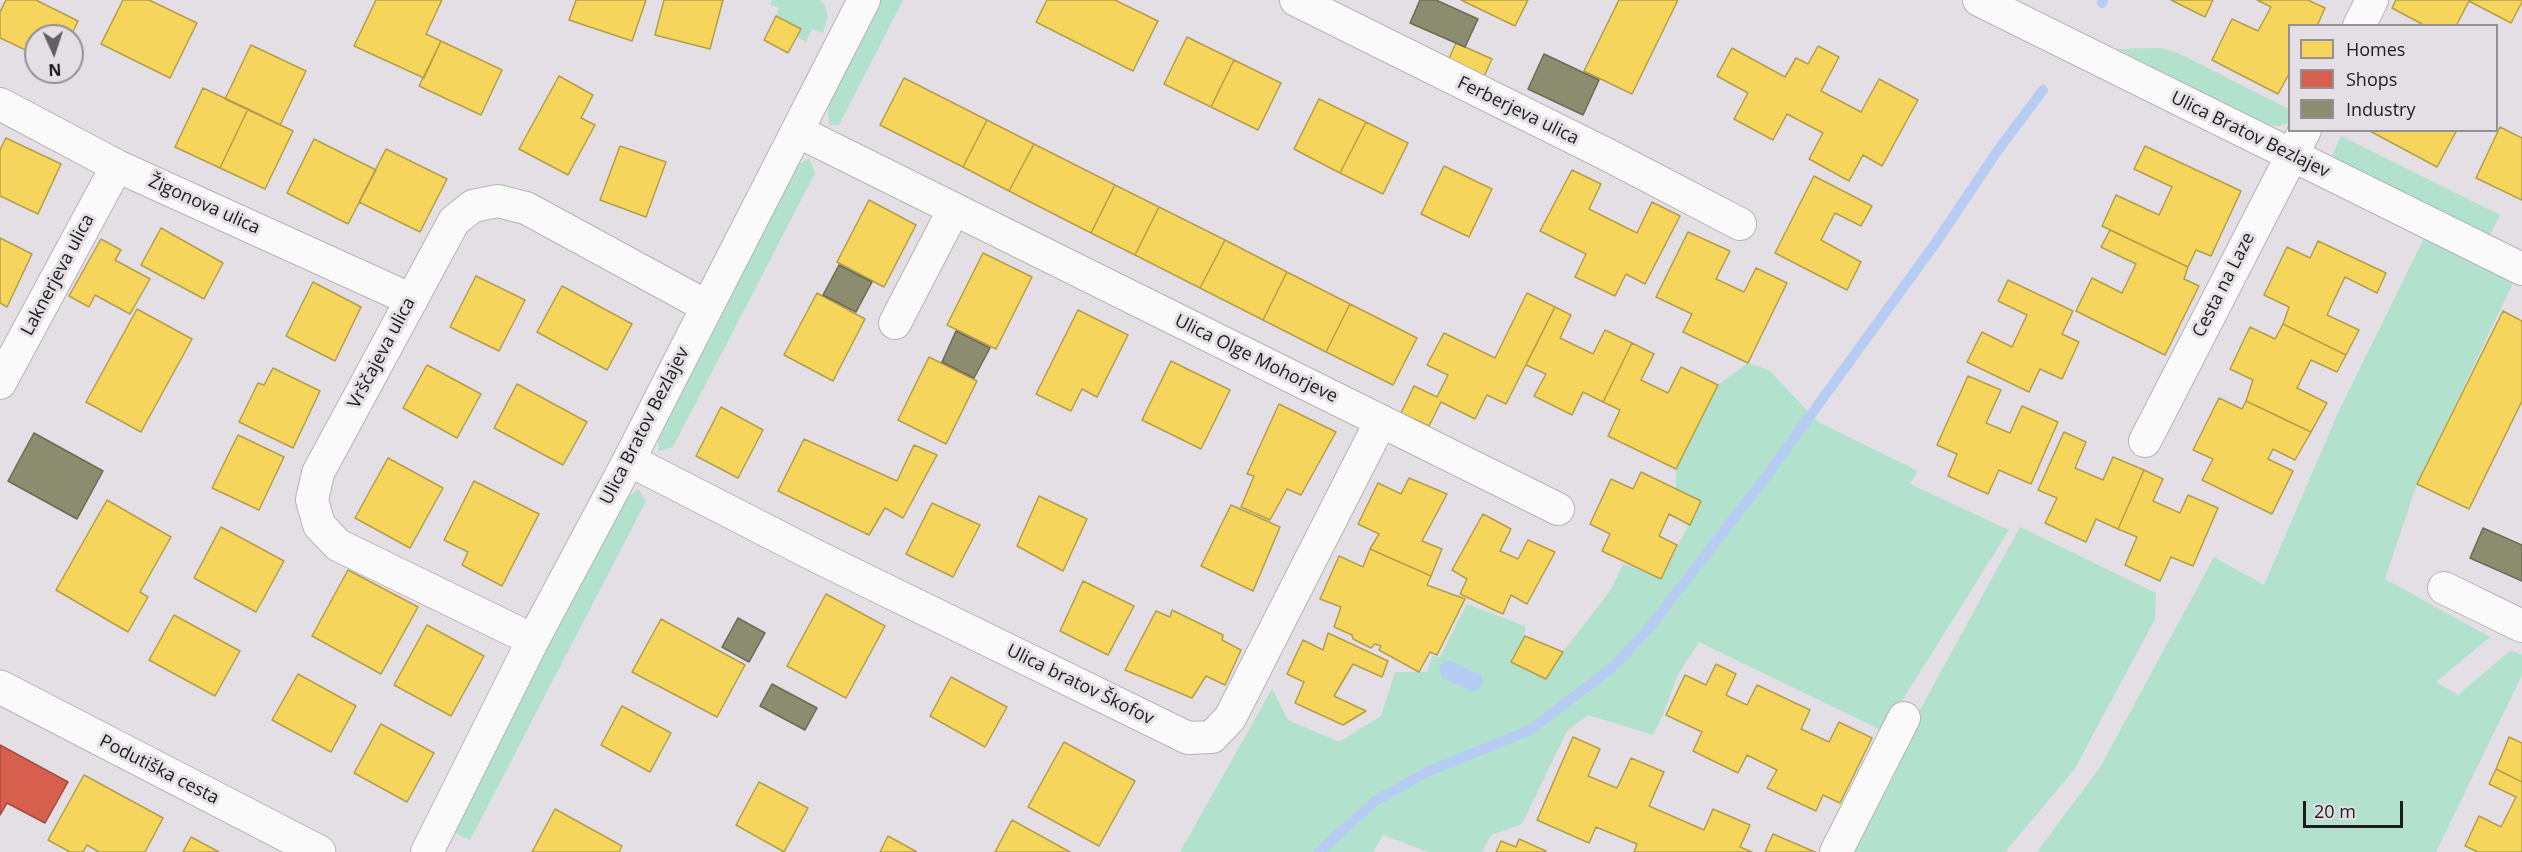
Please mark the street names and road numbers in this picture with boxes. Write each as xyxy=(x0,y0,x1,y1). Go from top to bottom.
street label: Ferberjeva ulica xyxy=(1454,72,1582,150)
street label: Ulica Bratov Bezlajev xyxy=(2167,87,2333,183)
street label: Žigonova ulica xyxy=(145,171,263,239)
street label: Laknerjeva ulica xyxy=(17,211,99,339)
street label: Cesta na Laze xyxy=(2188,229,2260,341)
street label: Vrščajeva ulica xyxy=(344,294,420,412)
street label: Ulica Olge Mohorjeve xyxy=(1171,310,1341,408)
street label: Ulica Bratov Bezlajev xyxy=(596,344,694,508)
street label: Ulica bratov Škofov xyxy=(1003,640,1157,730)
street label: Podutiška cesta xyxy=(96,731,222,809)

